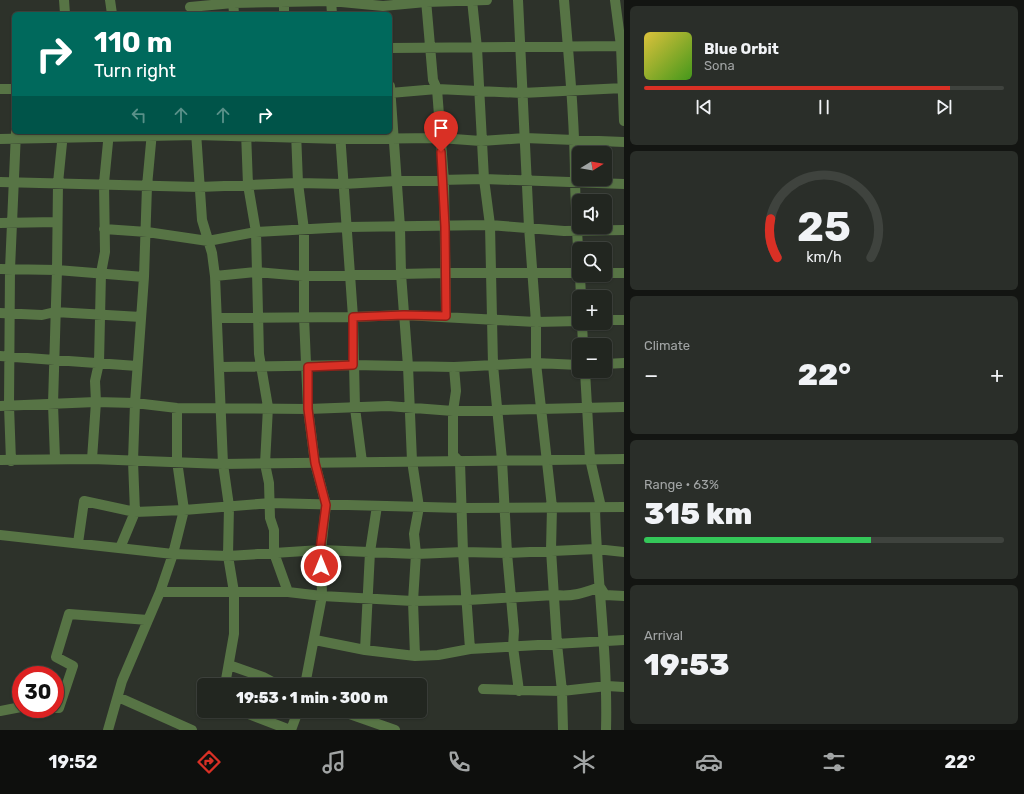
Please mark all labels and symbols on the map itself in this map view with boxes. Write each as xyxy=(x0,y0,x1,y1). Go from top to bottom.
pin xyxy=(424,111,458,152)
north arrow xyxy=(572,146,612,186)
position arrow xyxy=(300,545,342,587)
speed limit sign: 30 xyxy=(12,666,64,718)

